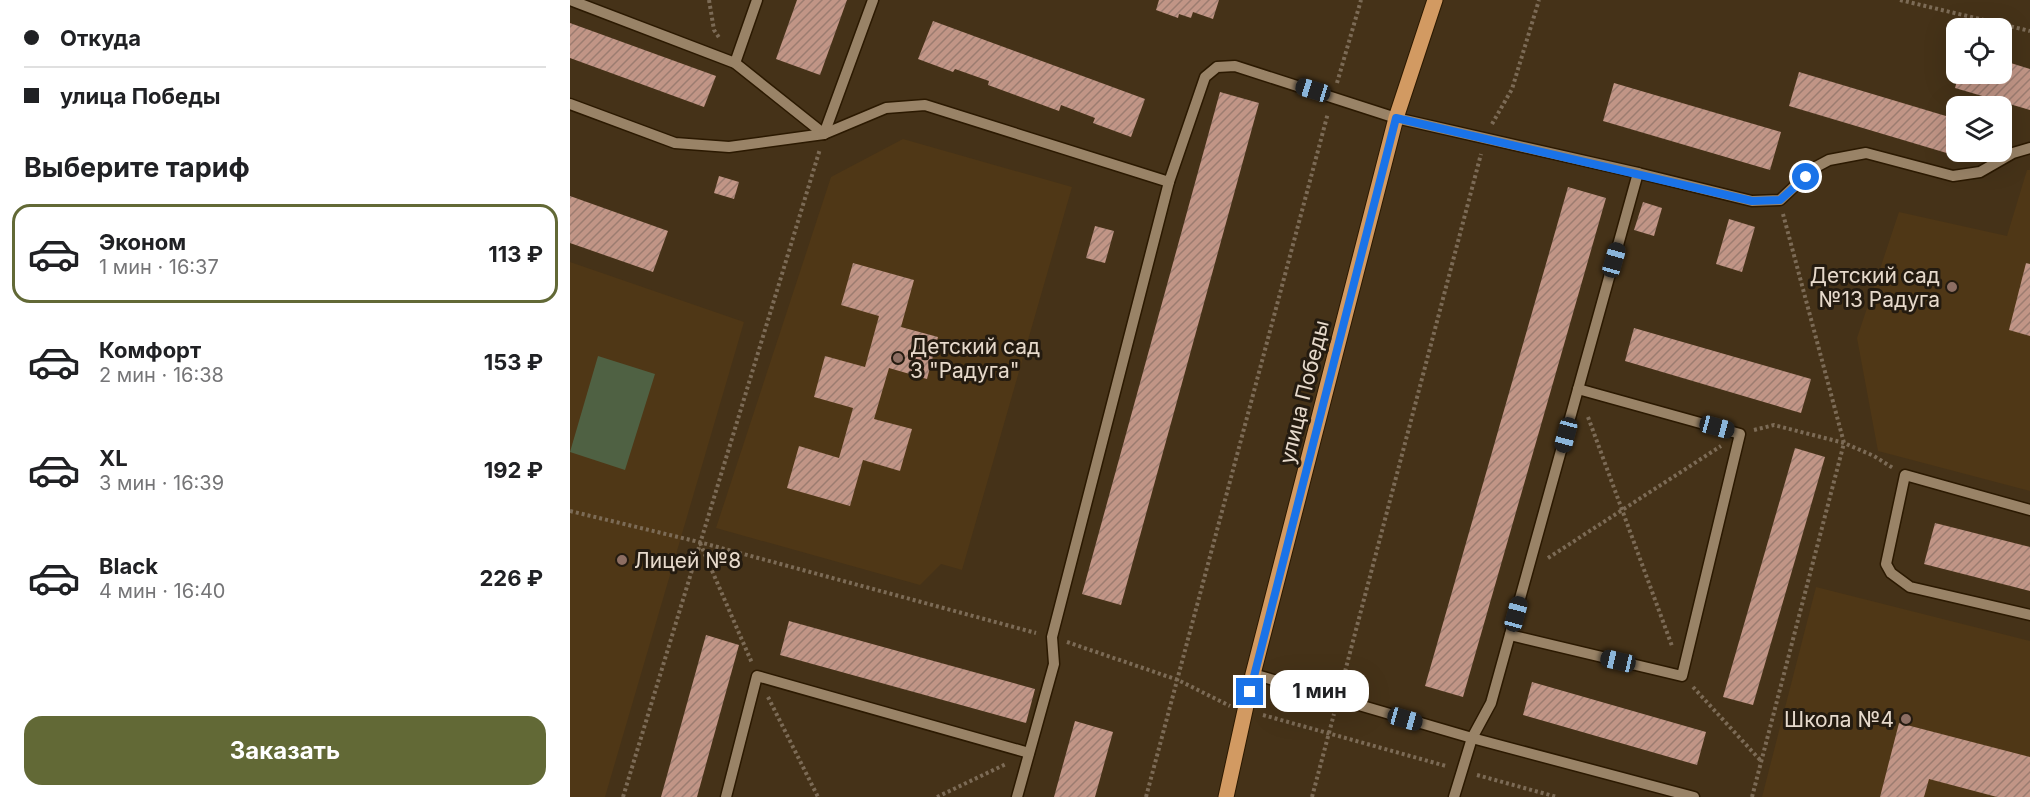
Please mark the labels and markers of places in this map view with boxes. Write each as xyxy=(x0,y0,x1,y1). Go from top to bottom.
place label: Детский сад №13 Радуга xyxy=(1810,263,1940,312)
marker: Детский сад №13 Радуга xyxy=(1945,280,1959,294)
place label: Детский сад 3 "Радуга" xyxy=(910,334,1040,383)
marker: Детский сад 3 "Радуга" xyxy=(891,351,905,365)
place label: Лицей №8 xyxy=(634,548,741,573)
marker: Лицей №8 xyxy=(615,553,629,567)
place label: Школа №4 xyxy=(1784,707,1894,732)
marker: Школа №4 xyxy=(1899,712,1913,726)

